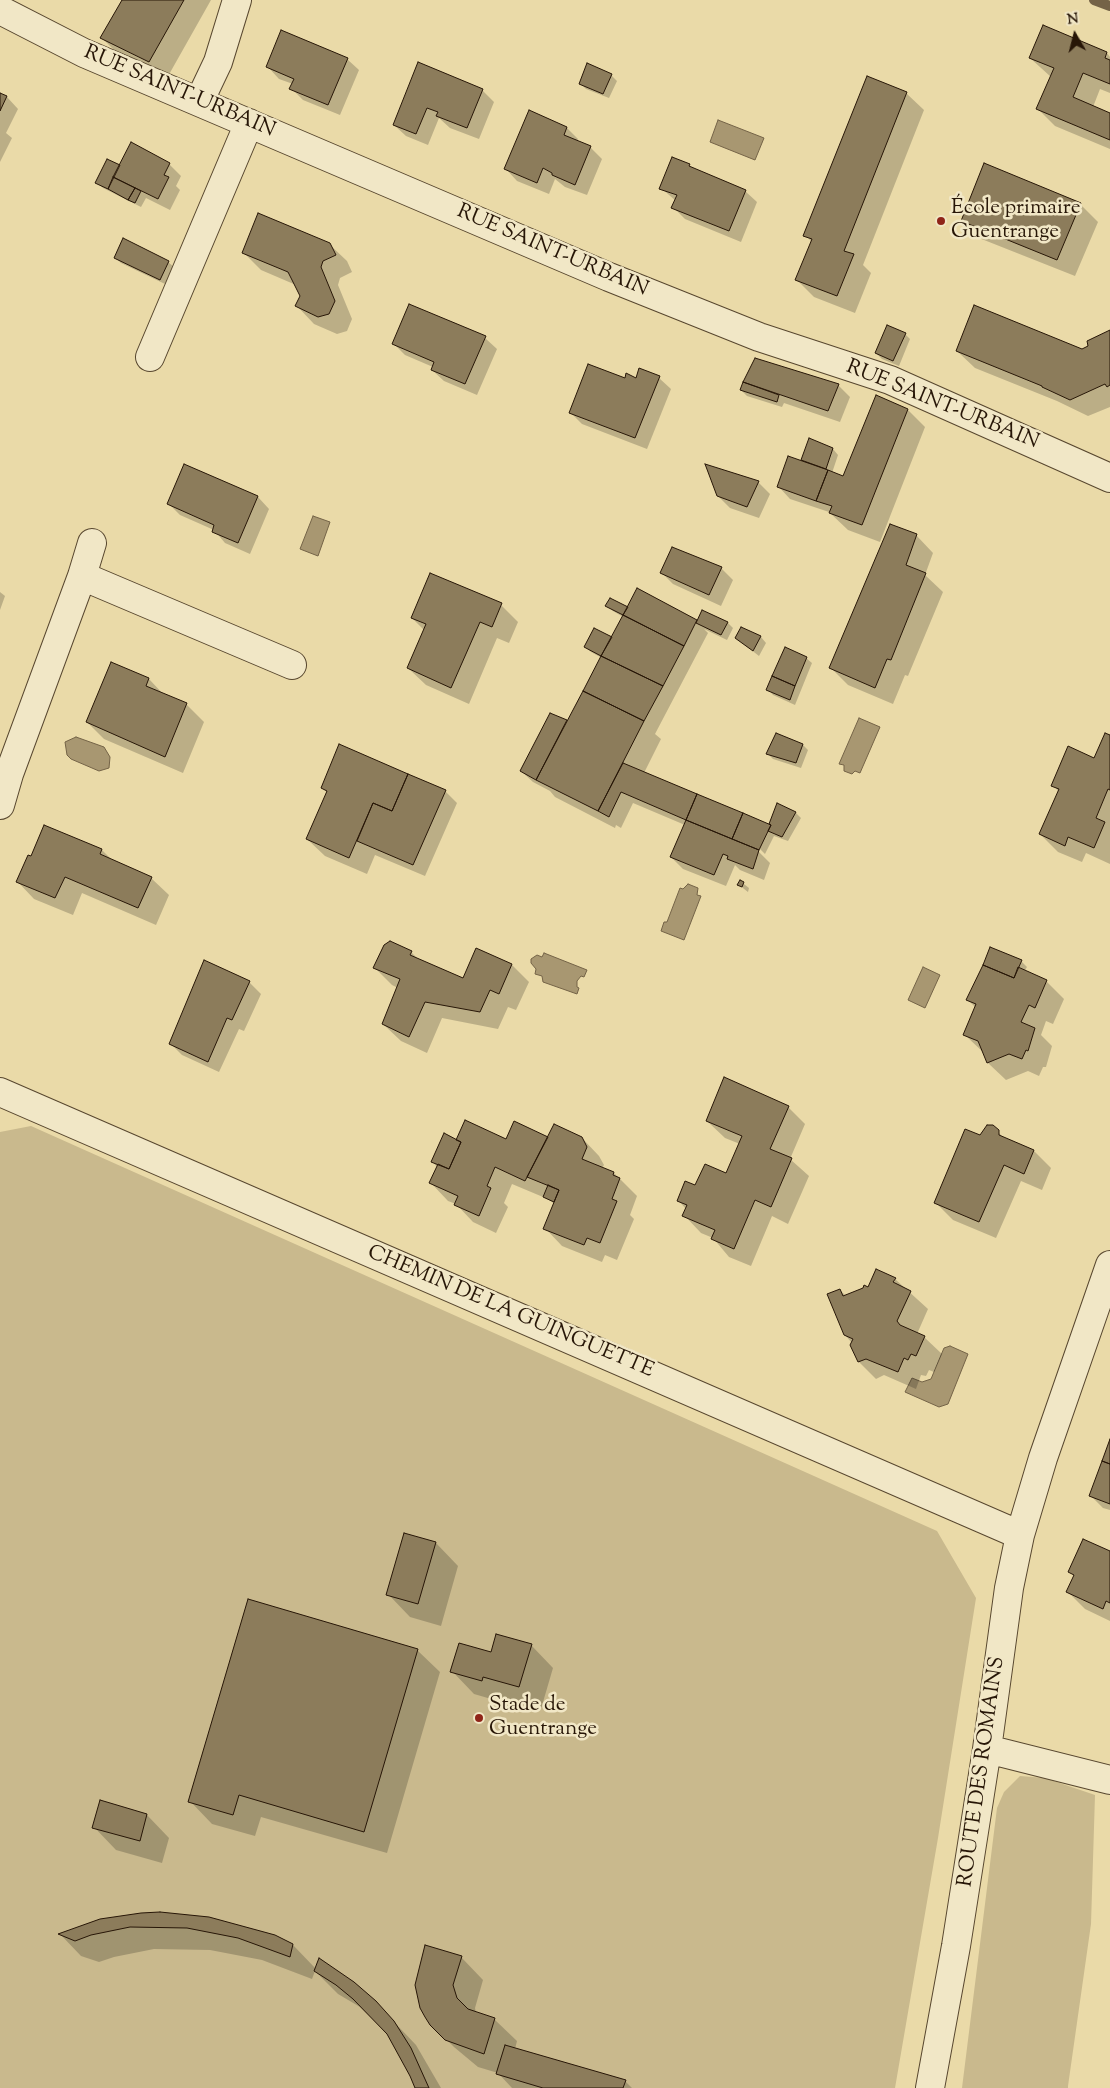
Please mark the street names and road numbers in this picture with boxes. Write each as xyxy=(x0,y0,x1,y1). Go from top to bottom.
street label: RUE SAINT-URBAIN xyxy=(79,41,279,145)
street label: RUE SAINT-URBAIN xyxy=(452,200,652,304)
street label: RUE SAINT-URBAIN xyxy=(842,356,1042,456)
street label: CHEMIN DE LA GUINGUETTE xyxy=(363,1241,657,1385)
street label: ROUTE DES ROMAINS xyxy=(954,1655,1012,1889)

